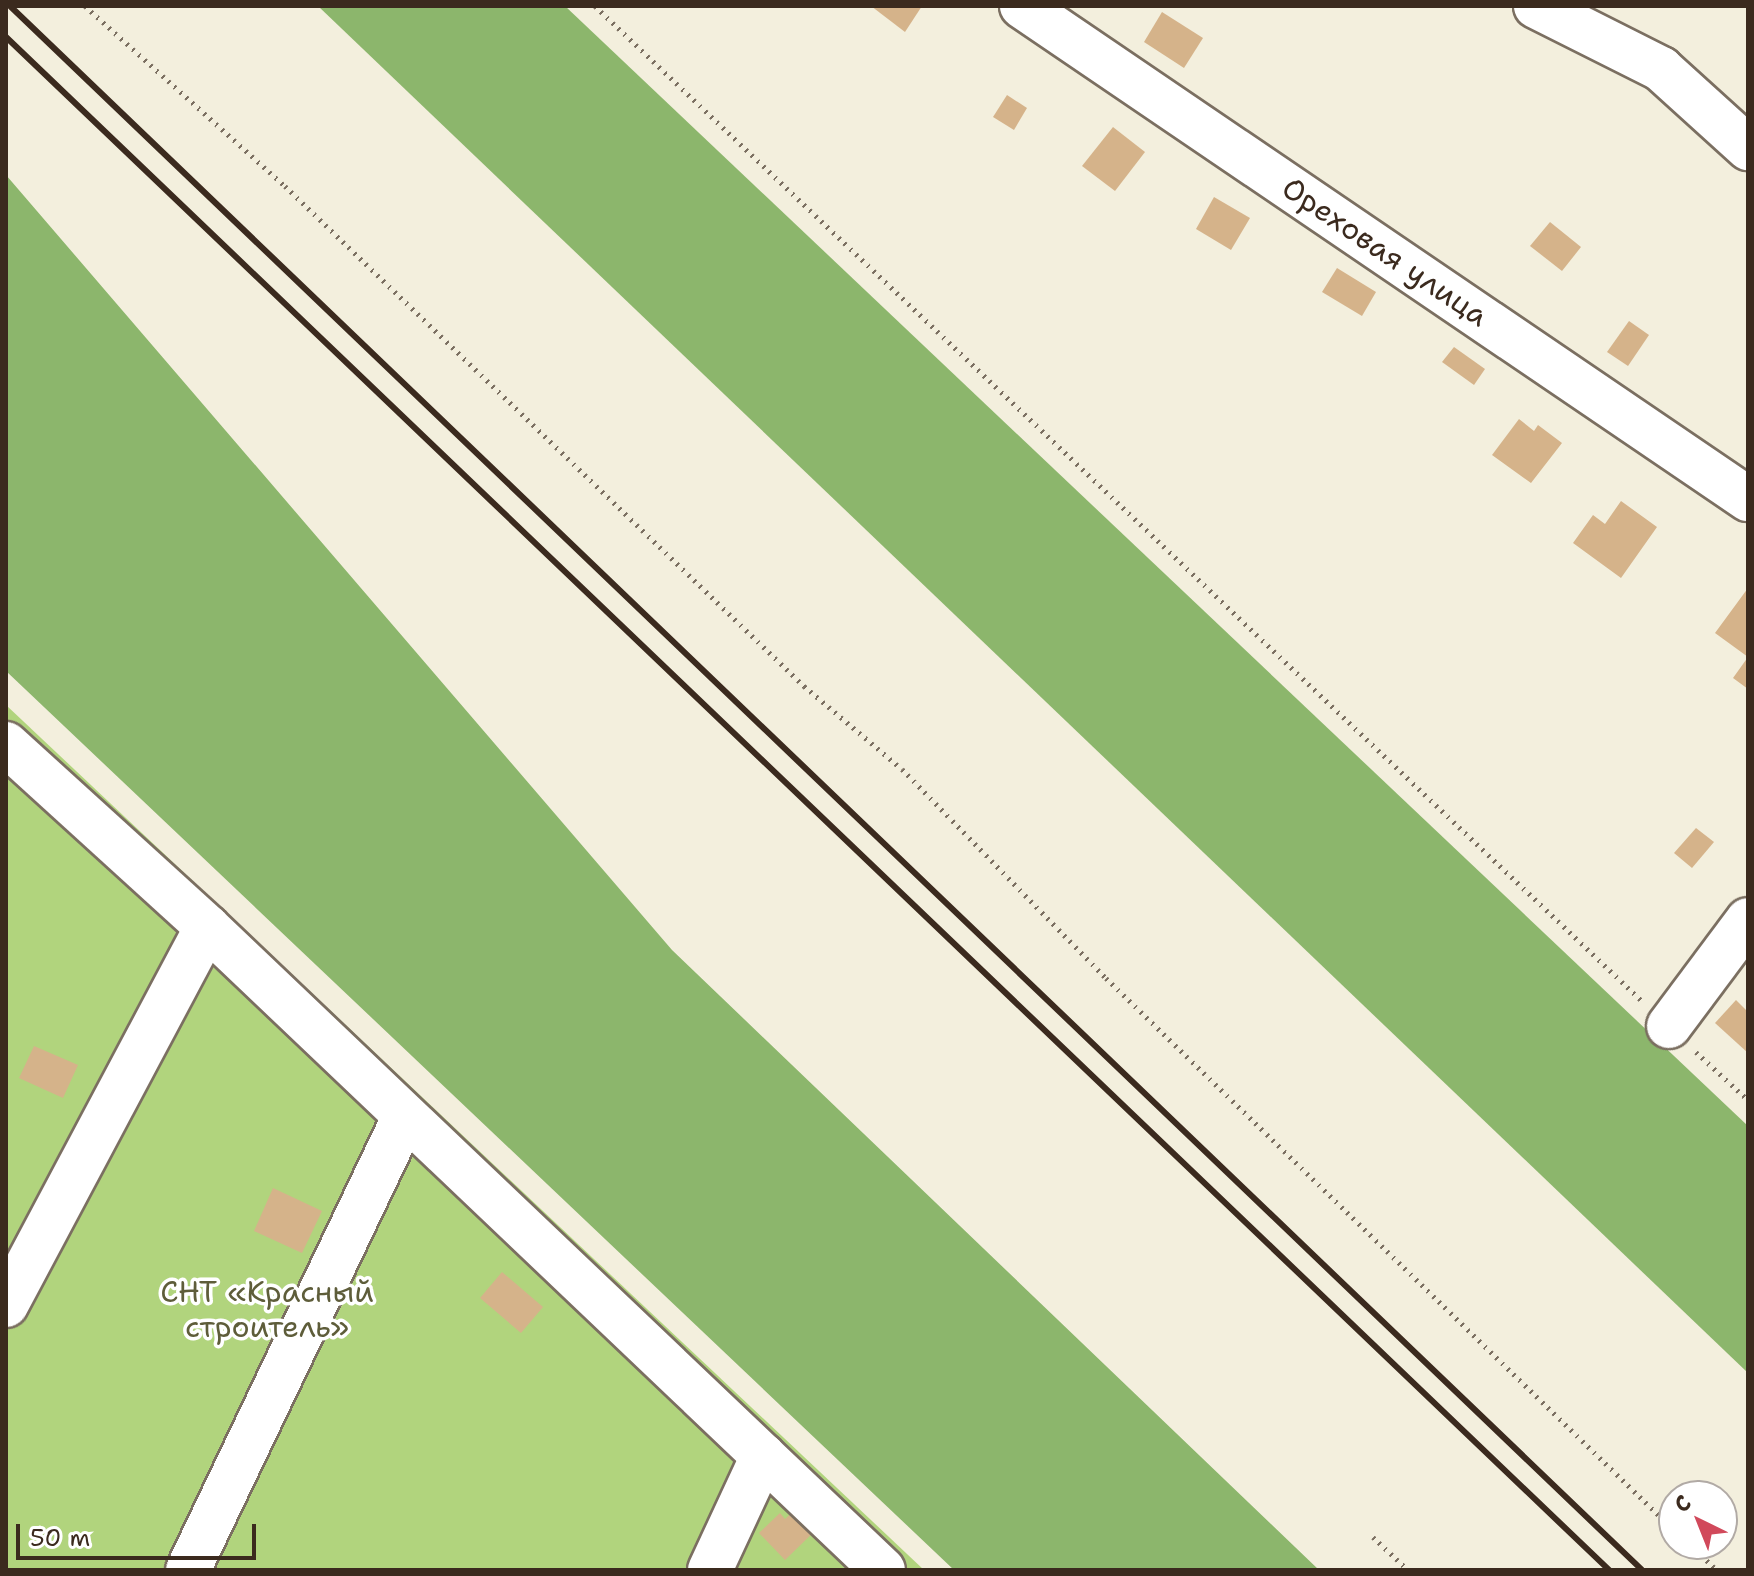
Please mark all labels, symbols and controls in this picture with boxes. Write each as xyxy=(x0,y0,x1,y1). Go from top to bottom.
street label: Ореховая улица xyxy=(1275,170,1495,334)
park label: СНТ «Красный строитель» xyxy=(160,1274,374,1344)
north arrow xyxy=(1658,1480,1738,1560)
text: С xyxy=(1668,1488,1697,1519)
scale bar xyxy=(20,1508,260,1558)
text: 50 m xyxy=(30,1522,90,1554)

